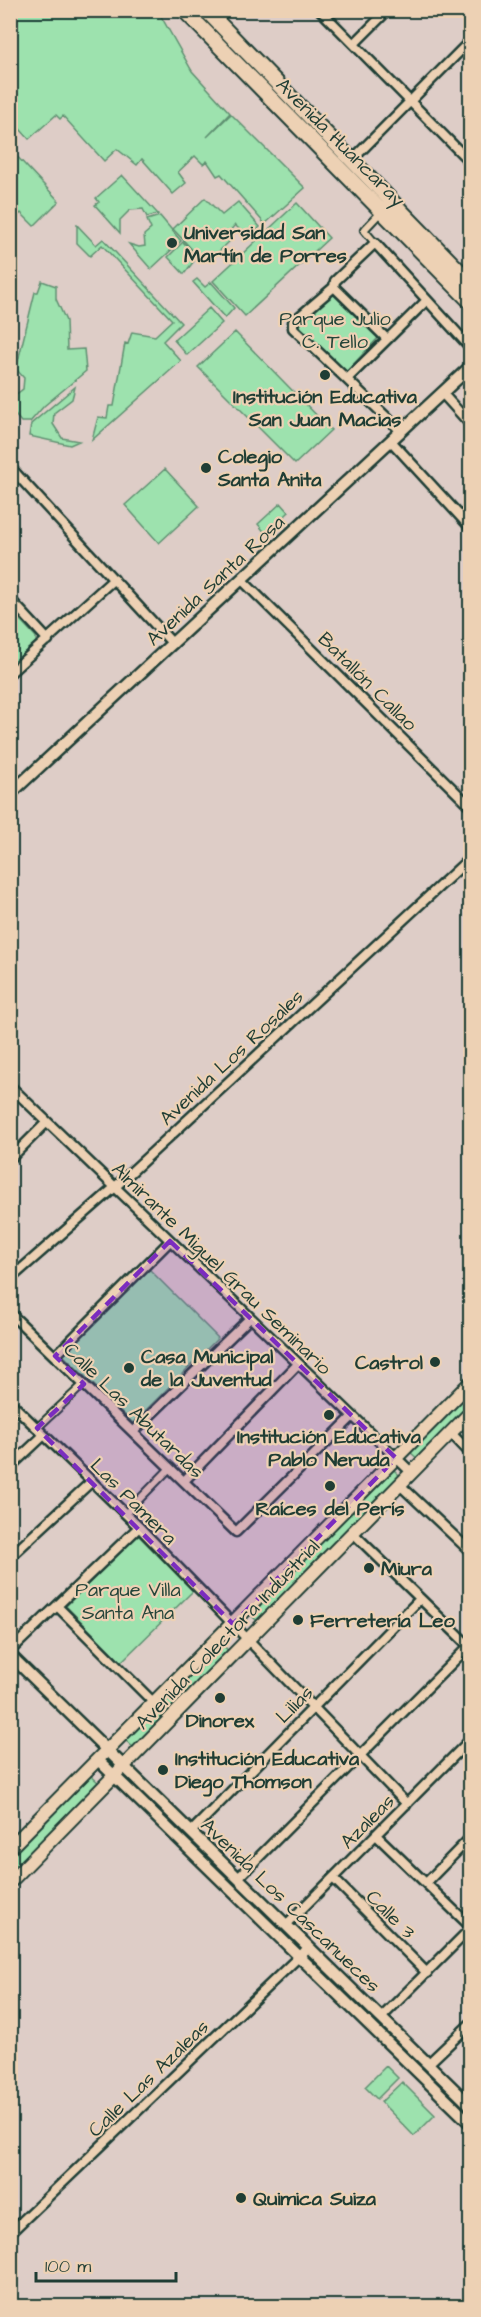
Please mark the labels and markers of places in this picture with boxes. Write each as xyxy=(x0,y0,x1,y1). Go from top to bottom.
place label: Universidad San Martín de Porres xyxy=(184,219,347,270)
marker: Universidad San Martín de Porres xyxy=(165,236,179,250)
marker: Institución Educativa San Juan Macias xyxy=(318,368,332,382)
place label: Institución Educativa San Juan Macias xyxy=(233,383,418,434)
place label: Colegio Santa Anita xyxy=(217,443,322,494)
marker: Colegio Santa Anita xyxy=(199,461,213,475)
place label: Casa Municipal de la Juventud xyxy=(140,1343,273,1394)
place label: Castrol xyxy=(355,1349,423,1377)
marker: Castrol xyxy=(428,1355,442,1369)
marker: Casa Municipal de la Juventud xyxy=(122,1361,136,1375)
marker: Institución Educativa Pablo Neruda xyxy=(322,1408,336,1422)
place label: Institución Educativa Pablo Neruda xyxy=(237,1423,422,1474)
marker: Raíces del Perís xyxy=(323,1479,337,1493)
place label: Raíces del Perís xyxy=(256,1495,404,1523)
place label: Miura xyxy=(381,1555,433,1583)
marker: Miura xyxy=(362,1561,376,1575)
place label: Ferretería Leo xyxy=(310,1607,455,1635)
marker: Ferretería Leo xyxy=(291,1613,305,1627)
marker: Dinorex xyxy=(213,1691,227,1705)
place label: Dinorex xyxy=(186,1707,255,1735)
place label: Institución Educativa Diego Thomson xyxy=(175,1745,360,1797)
marker: Institución Educativa Diego Thomson xyxy=(156,1763,170,1777)
place label: Quimica Suiza xyxy=(253,2185,377,2213)
marker: Quimica Suiza xyxy=(234,2191,248,2205)

